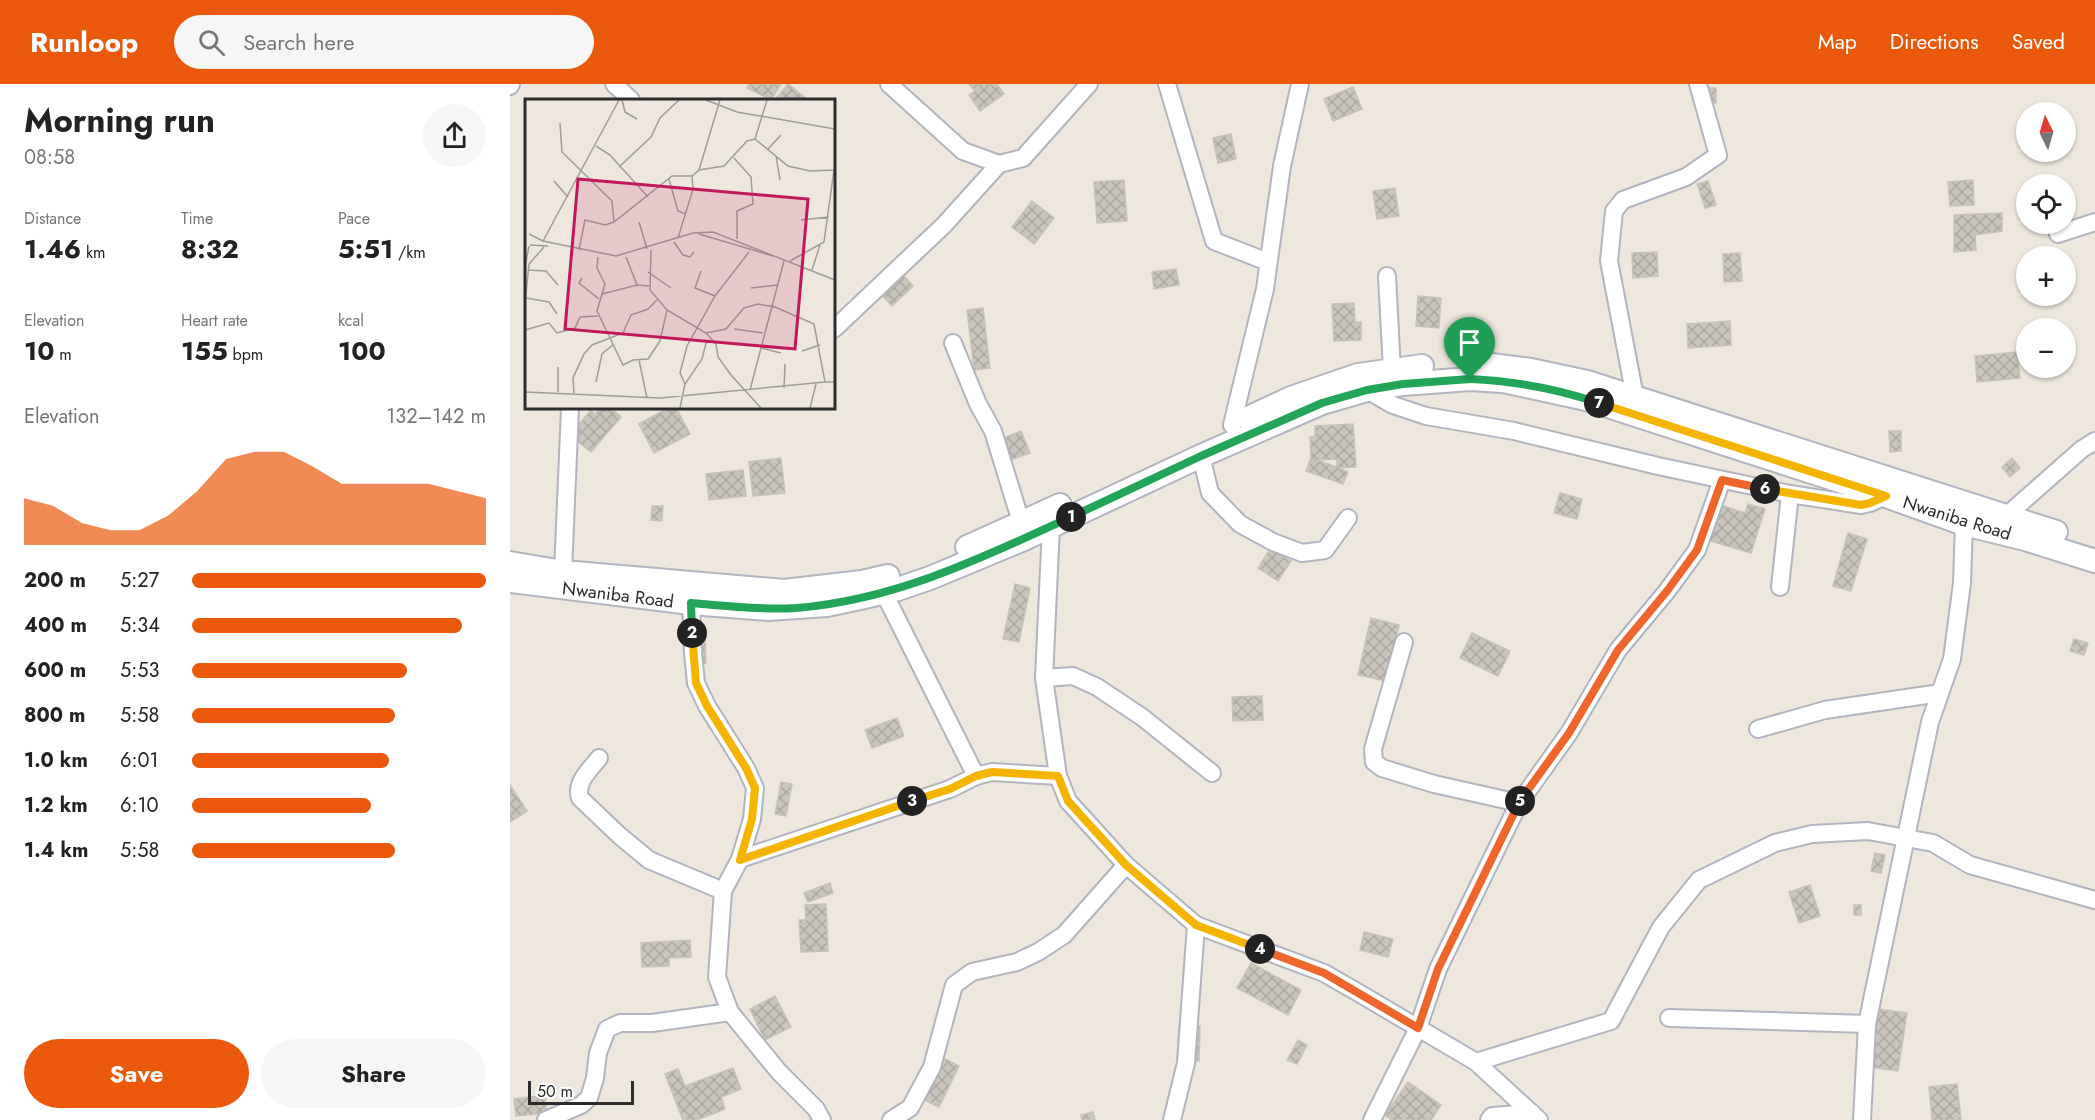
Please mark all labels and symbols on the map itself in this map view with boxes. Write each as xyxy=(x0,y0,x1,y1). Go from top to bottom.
inset map xyxy=(525,99,836,410)
north arrow xyxy=(2016,102,2076,162)
pin xyxy=(1444,317,1495,379)
pin: 7 xyxy=(1584,388,1614,418)
pin: 6 xyxy=(1750,474,1780,504)
street label: Nwaniba Road xyxy=(1900,489,2014,547)
pin: 1 xyxy=(1056,502,1086,532)
street label: Nwaniba Road xyxy=(561,575,675,615)
pin: 2 xyxy=(677,618,707,648)
pin: 3 xyxy=(897,786,927,816)
pin: 5 xyxy=(1505,786,1535,816)
pin: 4 xyxy=(1245,934,1275,964)
scale bar xyxy=(528,1078,634,1106)

